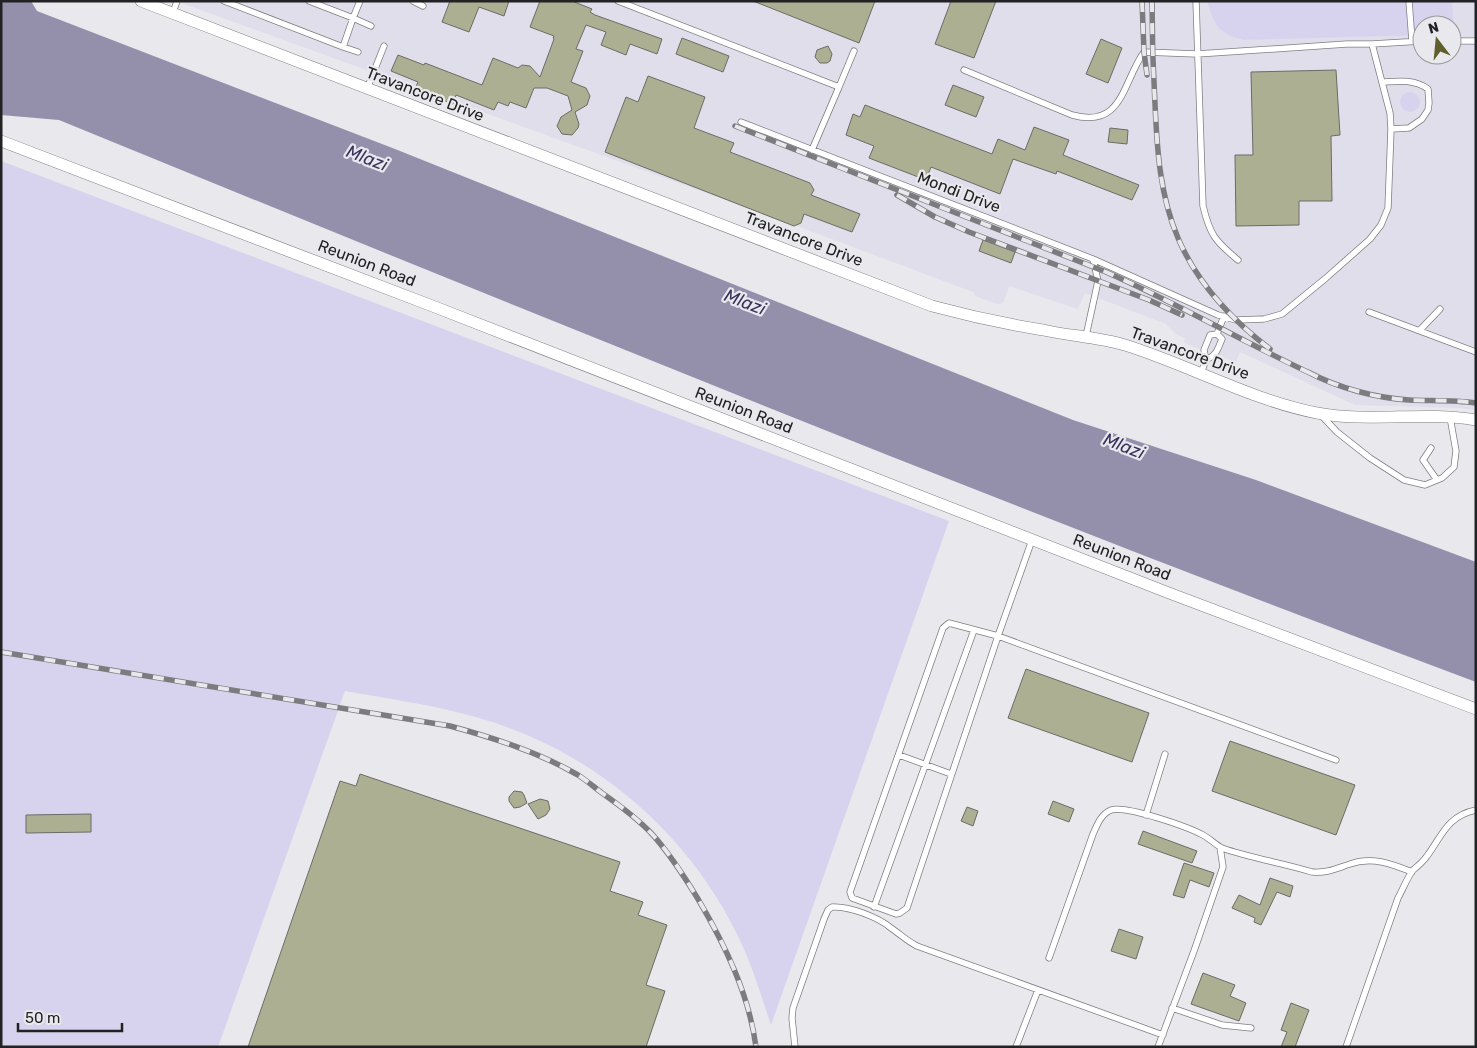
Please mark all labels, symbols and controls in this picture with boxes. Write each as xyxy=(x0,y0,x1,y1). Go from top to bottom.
north arrow xyxy=(1412,15,1462,65)
text: N xyxy=(1426,18,1441,38)
street label: Travancore Drive xyxy=(363,63,487,125)
water label: Mlazi xyxy=(343,140,391,176)
street label: Mondi Drive xyxy=(915,167,1003,217)
street label: Travancore Drive xyxy=(742,208,866,270)
street label: Reunion Road xyxy=(315,236,419,290)
water label: Mlazi xyxy=(721,284,769,320)
street label: Travancore Drive xyxy=(1128,323,1252,383)
street label: Reunion Road xyxy=(692,383,796,437)
water label: Mlazi xyxy=(1100,428,1148,464)
street label: Reunion Road xyxy=(1070,530,1174,584)
scale bar xyxy=(18,1000,121,1032)
text: 50 m xyxy=(25,1009,60,1027)

